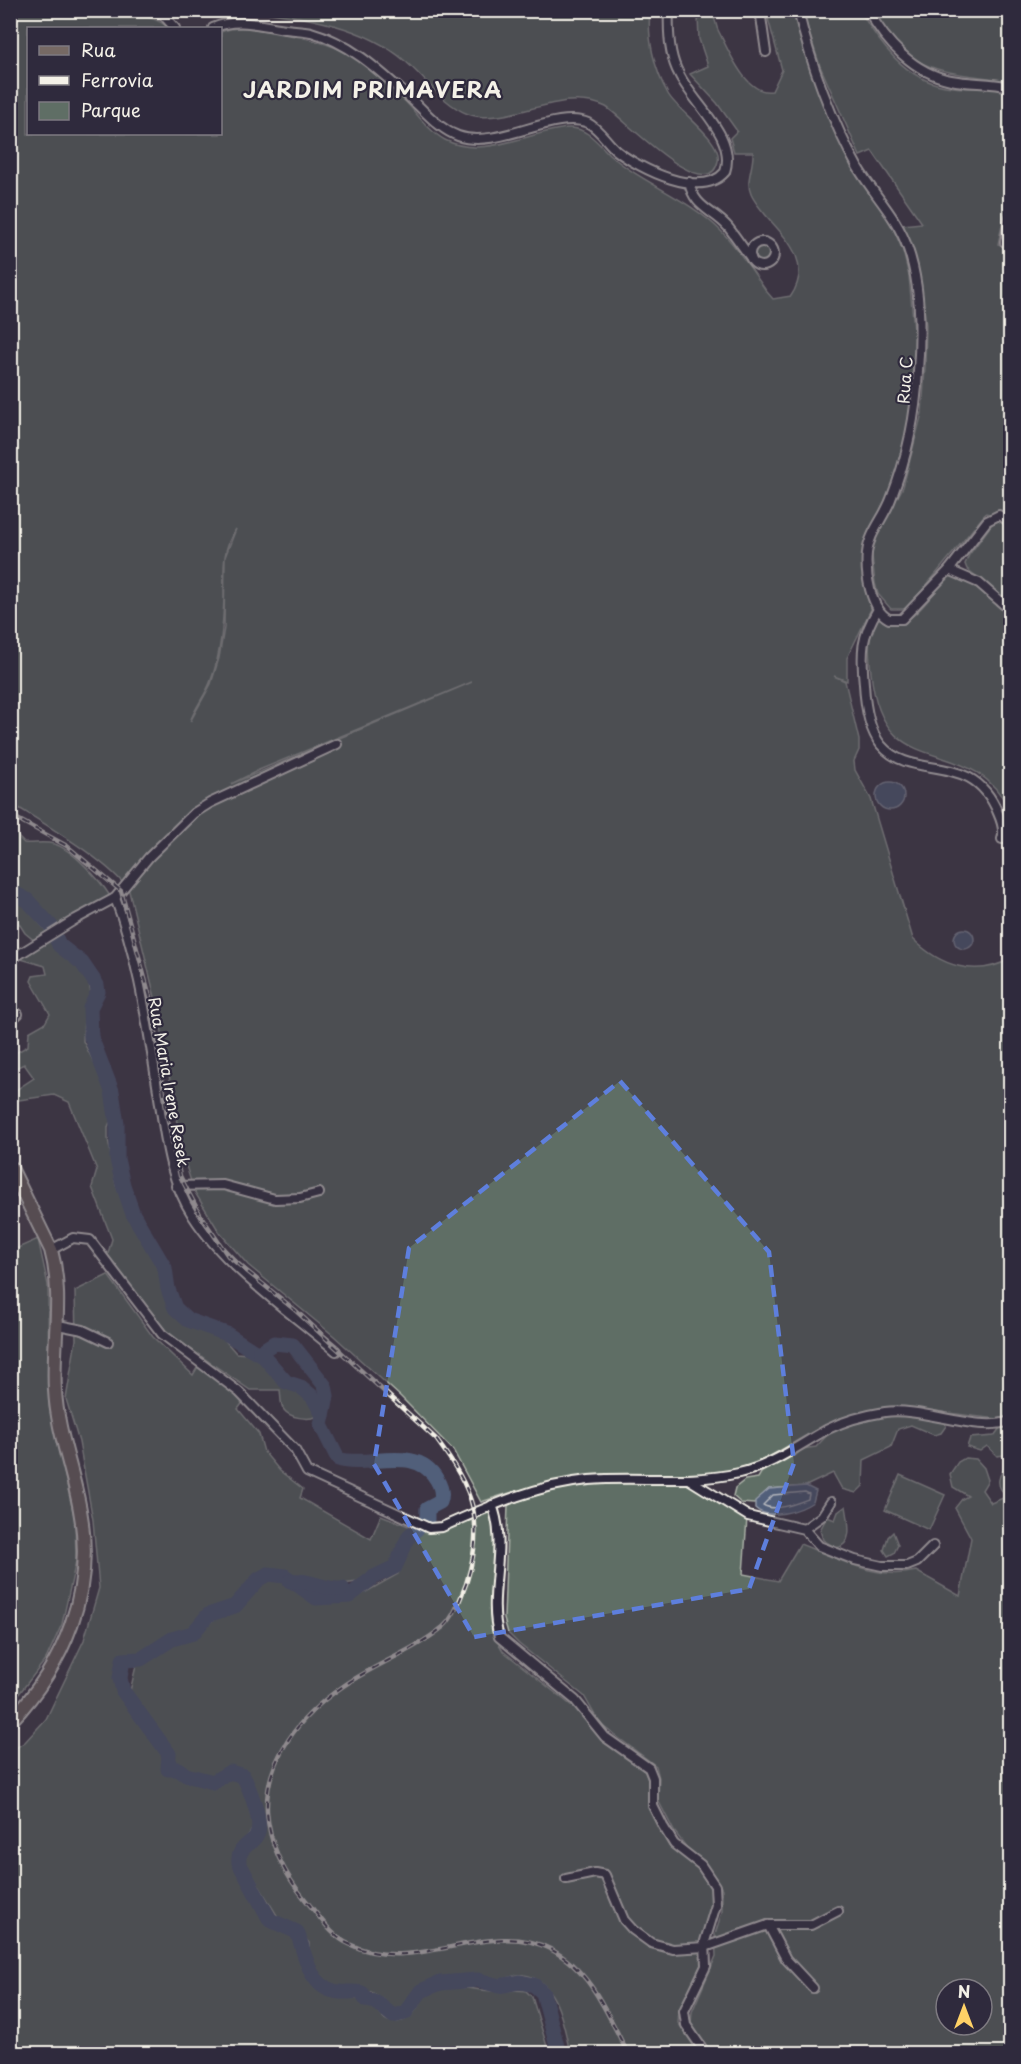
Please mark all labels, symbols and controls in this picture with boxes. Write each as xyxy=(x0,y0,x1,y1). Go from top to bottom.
legend xyxy=(27,27,222,135)
text: Rua xyxy=(81,36,116,63)
text: Ferrovia xyxy=(81,66,154,93)
district label: JARDIM PRIMAVERA xyxy=(243,72,503,105)
text: Parque xyxy=(81,96,141,123)
street label: Rua C xyxy=(890,355,918,405)
street label: Rua Maria Irene Resek xyxy=(143,995,197,1169)
north arrow xyxy=(934,1977,994,2037)
text: N xyxy=(958,1979,970,2003)

